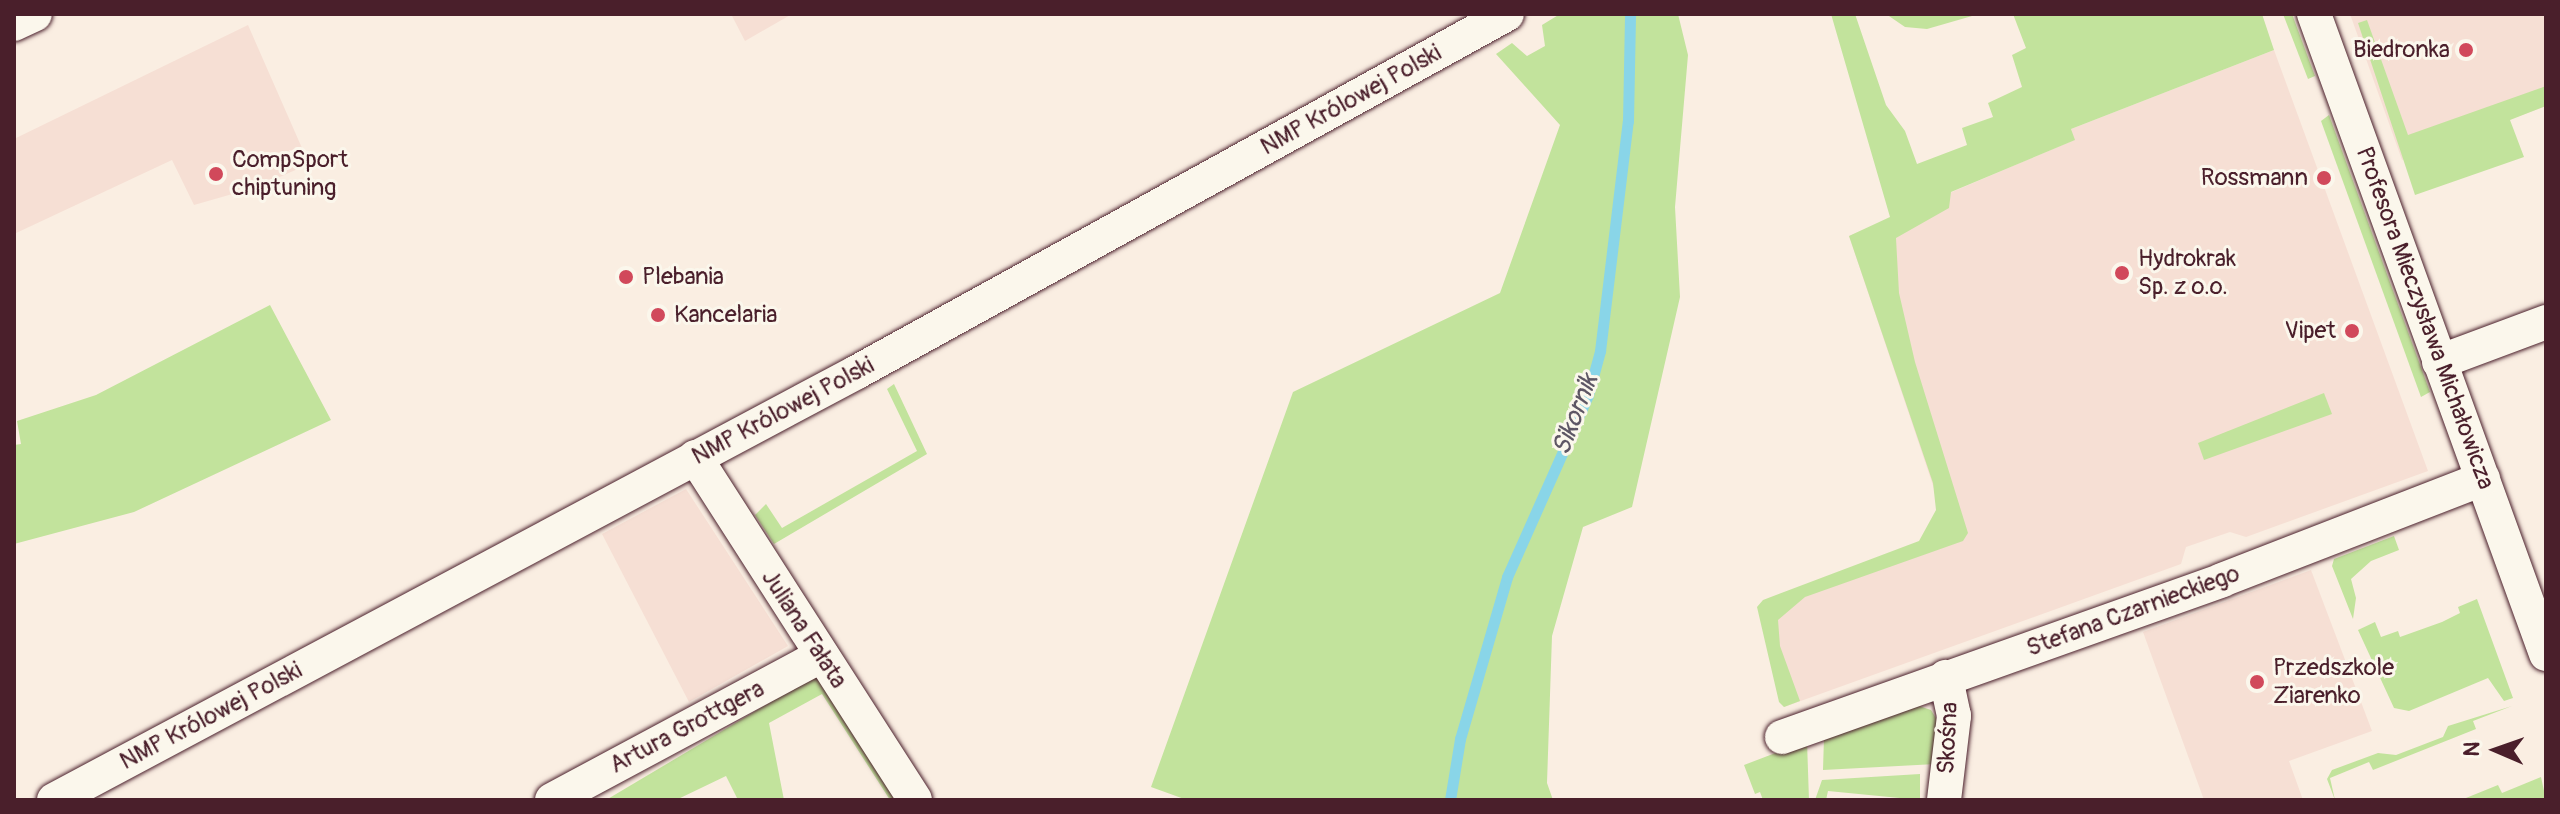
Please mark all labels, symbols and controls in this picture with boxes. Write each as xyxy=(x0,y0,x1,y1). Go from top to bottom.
place label: Biedronka xyxy=(2353,36,2450,64)
street label: NMP Królowej Polski xyxy=(1256,38,1446,162)
marker: Biedronka xyxy=(2457,41,2475,59)
street label: Profesora Mieczysława Michałowicza xyxy=(2350,143,2500,493)
place label: CompSport chiptuning xyxy=(232,146,348,202)
place label: Rossmann xyxy=(2201,164,2308,192)
marker: CompSport chiptuning xyxy=(207,165,225,183)
marker: Rossmann xyxy=(2315,169,2333,187)
place label: Hydrokrak Sp. z o.o. xyxy=(2138,245,2236,301)
place label: Plebania xyxy=(642,263,724,291)
marker: Hydrokrak Sp. z o.o. xyxy=(2113,264,2131,282)
marker: Plebania xyxy=(617,268,635,286)
place label: Kancelaria xyxy=(674,301,777,329)
marker: Kancelaria xyxy=(649,306,667,324)
place label: Vipet xyxy=(2285,317,2336,345)
marker: Vipet xyxy=(2343,322,2361,340)
street label: NMP Królowej Polski xyxy=(687,351,879,471)
water label: Sikornik xyxy=(1546,370,1606,460)
street label: Stefana Czarnieckiego xyxy=(2023,559,2243,663)
street label: Juliana Fałata xyxy=(755,564,853,694)
place label: Przedszkole Ziarenko xyxy=(2273,654,2394,710)
street label: NMP Królowej Polski xyxy=(115,656,307,776)
marker: Przedszkole Ziarenko xyxy=(2248,673,2266,691)
street label: Artura Grottgera xyxy=(605,674,769,780)
street label: Skośna xyxy=(1932,701,1964,775)
north arrow xyxy=(2456,710,2536,790)
text: N xyxy=(2458,741,2486,757)

